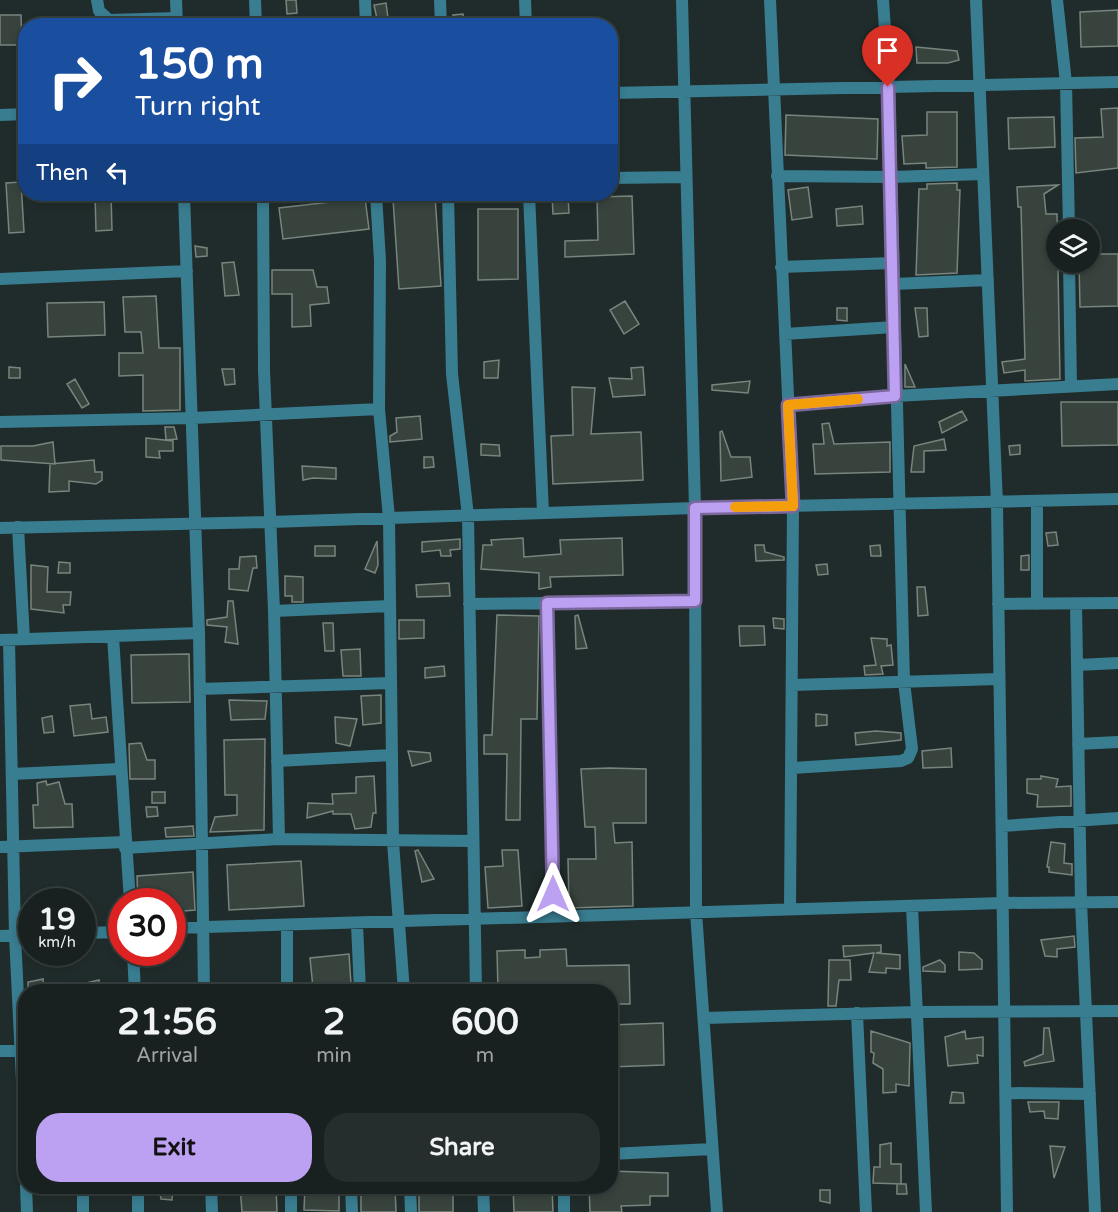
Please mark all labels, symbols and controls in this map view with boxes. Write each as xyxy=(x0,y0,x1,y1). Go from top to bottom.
pin xyxy=(862,25,913,87)
icon: arrive xyxy=(871,34,904,67)
text: 150 m xyxy=(135,39,264,90)
icon: right xyxy=(36,42,114,120)
text: Turn right xyxy=(135,90,261,123)
icon: left xyxy=(101,156,134,189)
text: Then xyxy=(36,160,89,186)
map controls xyxy=(1046,219,1100,273)
button: layers xyxy=(1046,219,1100,273)
position arrow xyxy=(521,862,585,926)
speed limit sign: 30 xyxy=(108,888,186,966)
text: 19 xyxy=(38,901,76,938)
text: km/h xyxy=(38,933,76,951)
text: 21:56 xyxy=(117,1001,217,1044)
text: 2 xyxy=(323,1001,345,1044)
text: 600 xyxy=(451,1001,519,1044)
text: Arrival xyxy=(136,1044,198,1068)
text: min xyxy=(316,1044,352,1068)
text: m xyxy=(476,1044,494,1068)
button: Exit xyxy=(36,1113,312,1182)
button: Share xyxy=(324,1113,600,1182)

